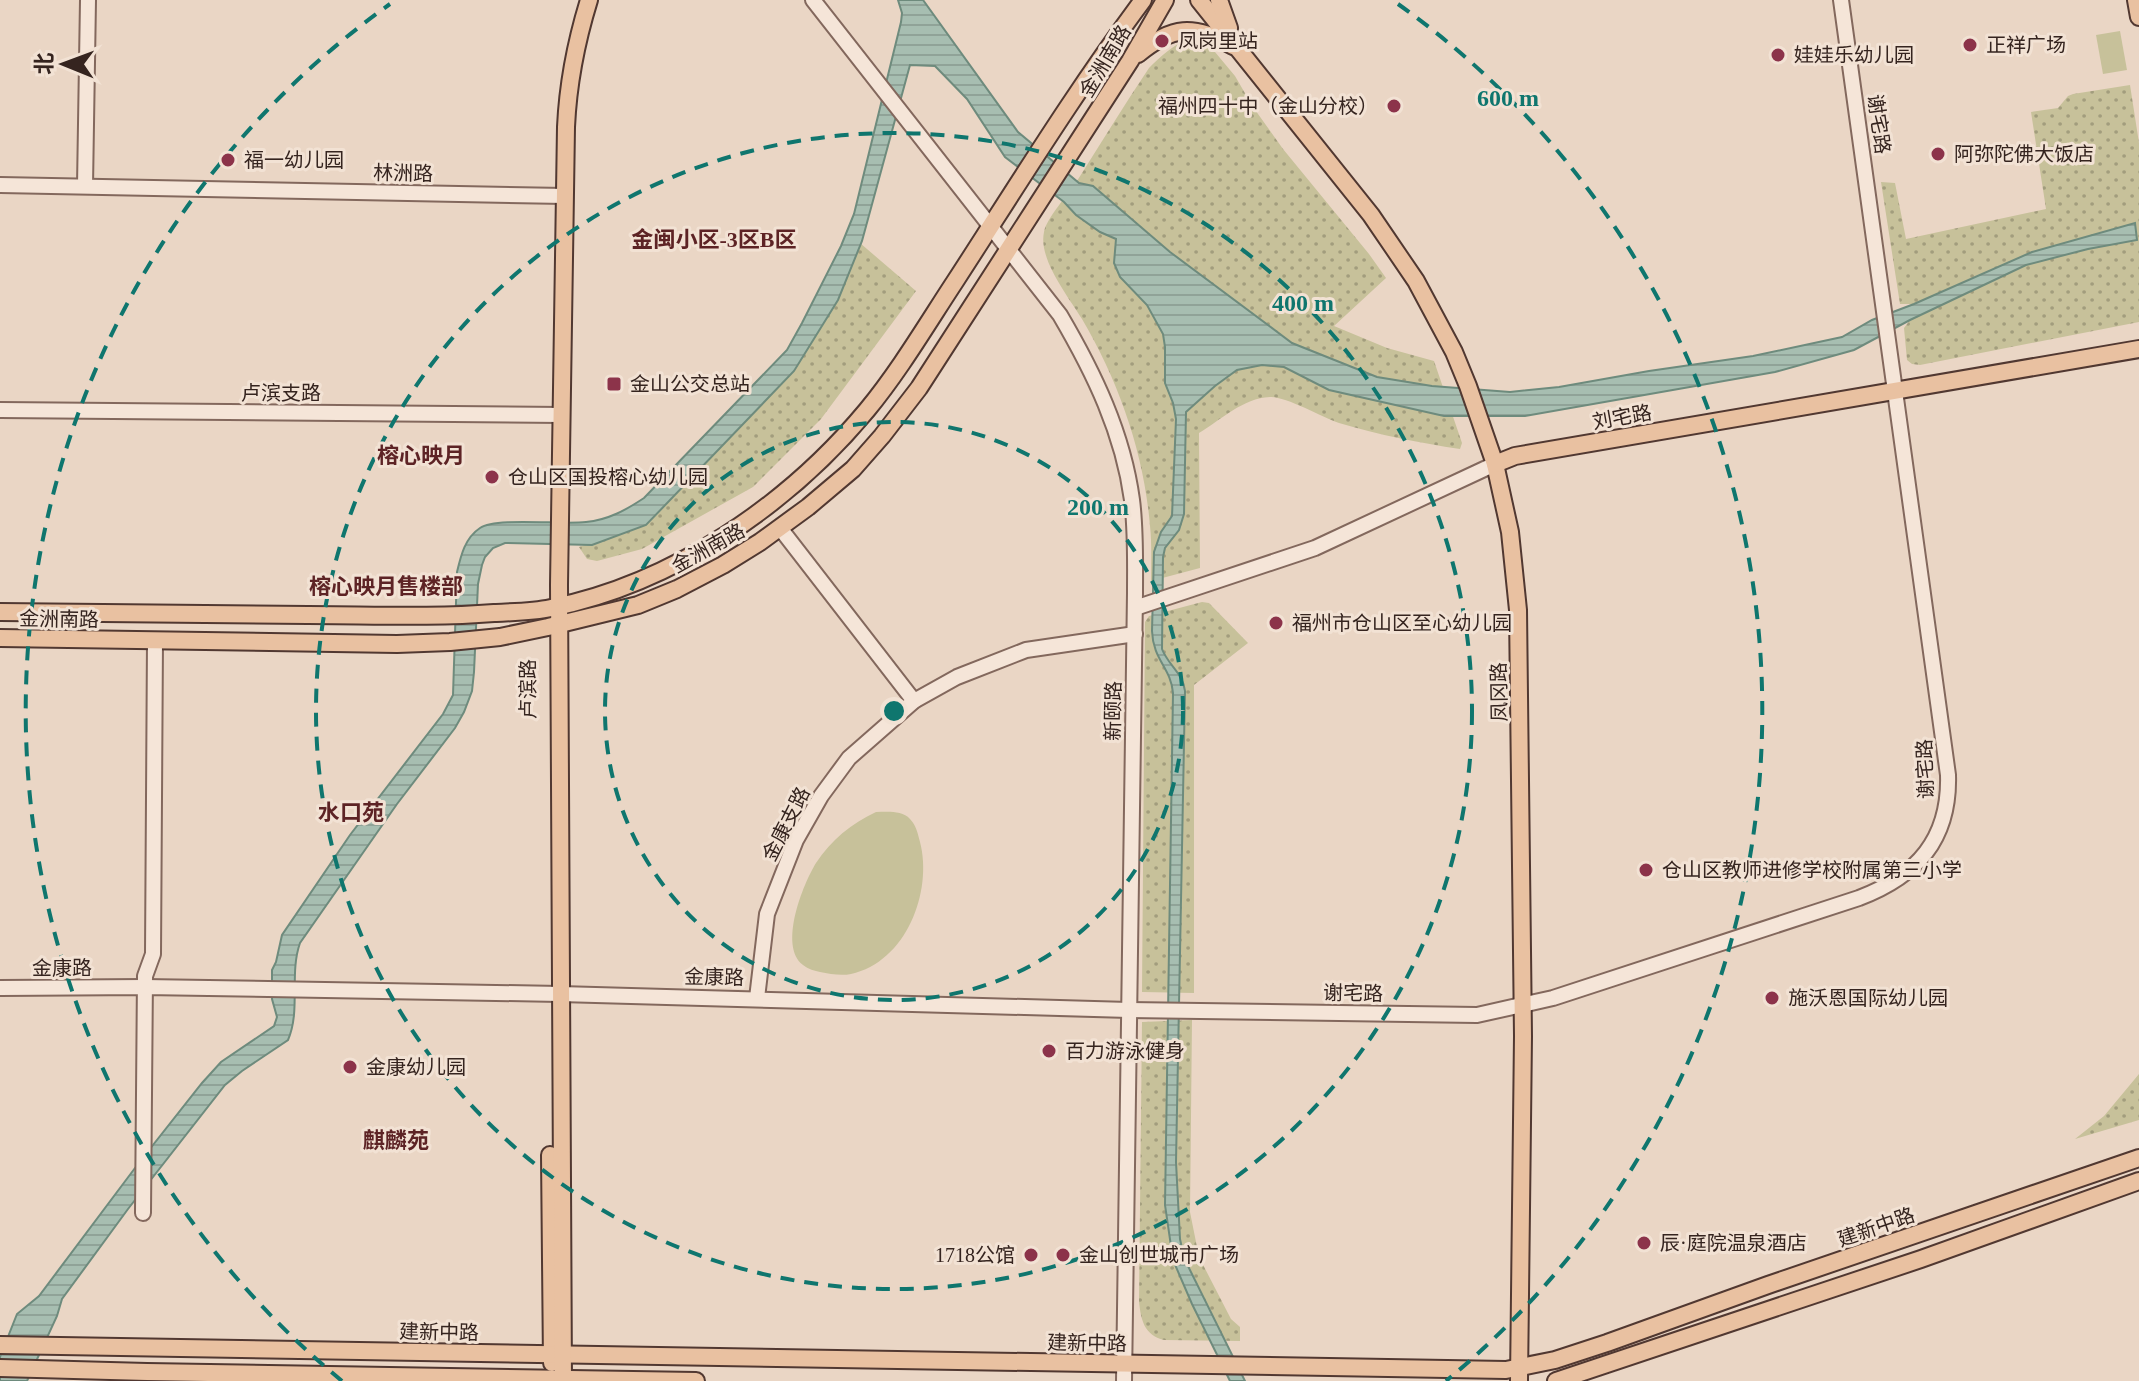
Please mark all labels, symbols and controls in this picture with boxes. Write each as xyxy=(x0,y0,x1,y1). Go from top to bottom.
street label: 金洲南路 xyxy=(1075,21,1135,101)
north arrow xyxy=(24,24,104,104)
place label: 凤岗里站 xyxy=(1178,30,1258,52)
marker: 凤岗里站 xyxy=(1153,32,1171,50)
place label: 正祥广场 xyxy=(1986,34,2066,56)
marker: 正祥广场 xyxy=(1961,36,1979,54)
place label: 娃娃乐幼儿园 xyxy=(1794,44,1914,66)
marker: 娃娃乐幼儿园 xyxy=(1769,46,1787,64)
text: 北 xyxy=(32,52,57,75)
text: 600 m xyxy=(1477,85,1539,111)
street label: 谢宅路 xyxy=(1864,93,1894,155)
place label: 福州四十中（金山分校） xyxy=(1158,95,1378,117)
marker: 福州四十中（金山分校） xyxy=(1385,97,1403,115)
place label: 阿弥陀佛大饭店 xyxy=(1954,143,2094,165)
marker: 阿弥陀佛大饭店 xyxy=(1929,145,1947,163)
place label: 福一幼儿园 xyxy=(244,149,344,171)
marker: 福一幼儿园 xyxy=(219,151,237,169)
street label: 林洲路 xyxy=(373,161,433,185)
district label: 金闽小区-3区B区 xyxy=(631,227,797,252)
text: 400 m xyxy=(1272,290,1334,316)
place label: 金山公交总站 xyxy=(630,373,750,395)
marker: 金山公交总站 xyxy=(605,375,623,393)
street label: 卢滨支路 xyxy=(241,382,321,404)
street label: 刘宅路 xyxy=(1591,401,1653,433)
district label: 榕心映月 xyxy=(377,443,465,468)
place label: 仓山区国投榕心幼儿园 xyxy=(508,466,708,488)
marker: 仓山区国投榕心幼儿园 xyxy=(483,468,501,486)
text: 200 m xyxy=(1067,494,1129,520)
street label: 金洲南路 xyxy=(668,519,748,577)
district label: 榕心映月售楼部 xyxy=(309,574,463,599)
street label: 金洲南路 xyxy=(19,607,99,631)
place label: 福州市仓山区至心幼儿园 xyxy=(1292,612,1512,634)
marker: 福州市仓山区至心幼儿园 xyxy=(1267,614,1285,632)
street label: 卢滨路 xyxy=(517,659,539,719)
street label: 凤冈路 xyxy=(1487,662,1511,722)
street label: 新颐路 xyxy=(1101,681,1125,741)
centre of rings xyxy=(880,697,908,725)
street label: 谢宅路 xyxy=(1913,739,1937,799)
street label: 金康支路 xyxy=(758,783,814,865)
district label: 水口苑 xyxy=(318,800,384,825)
place label: 仓山区教师进修学校附属第三小学 xyxy=(1662,859,1962,881)
marker: 仓山区教师进修学校附属第三小学 xyxy=(1637,861,1655,879)
street label: 金康路 xyxy=(32,957,92,979)
street label: 金康路 xyxy=(684,965,744,989)
street label: 谢宅路 xyxy=(1323,981,1383,1005)
place label: 施沃恩国际幼儿园 xyxy=(1788,987,1948,1009)
marker: 施沃恩国际幼儿园 xyxy=(1763,989,1781,1007)
place label: 百力游泳健身 xyxy=(1065,1040,1185,1062)
marker: 百力游泳健身 xyxy=(1040,1042,1058,1060)
place label: 金康幼儿园 xyxy=(366,1056,466,1078)
marker: 金康幼儿园 xyxy=(341,1058,359,1076)
district label: 麒麟苑 xyxy=(363,1128,429,1153)
street label: 建新中路 xyxy=(1835,1204,1917,1250)
place label: 辰·庭院温泉酒店 xyxy=(1660,1232,1807,1254)
marker: 辰·庭院温泉酒店 xyxy=(1635,1234,1653,1252)
place label: 1718公馆 xyxy=(935,1244,1015,1266)
place label: 金山创世城市广场 xyxy=(1079,1244,1239,1266)
marker: 1718公馆 xyxy=(1022,1246,1040,1264)
marker: 金山创世城市广场 xyxy=(1054,1246,1072,1264)
street label: 建新中路 xyxy=(399,1320,479,1344)
street label: 建新中路 xyxy=(1047,1331,1127,1355)

